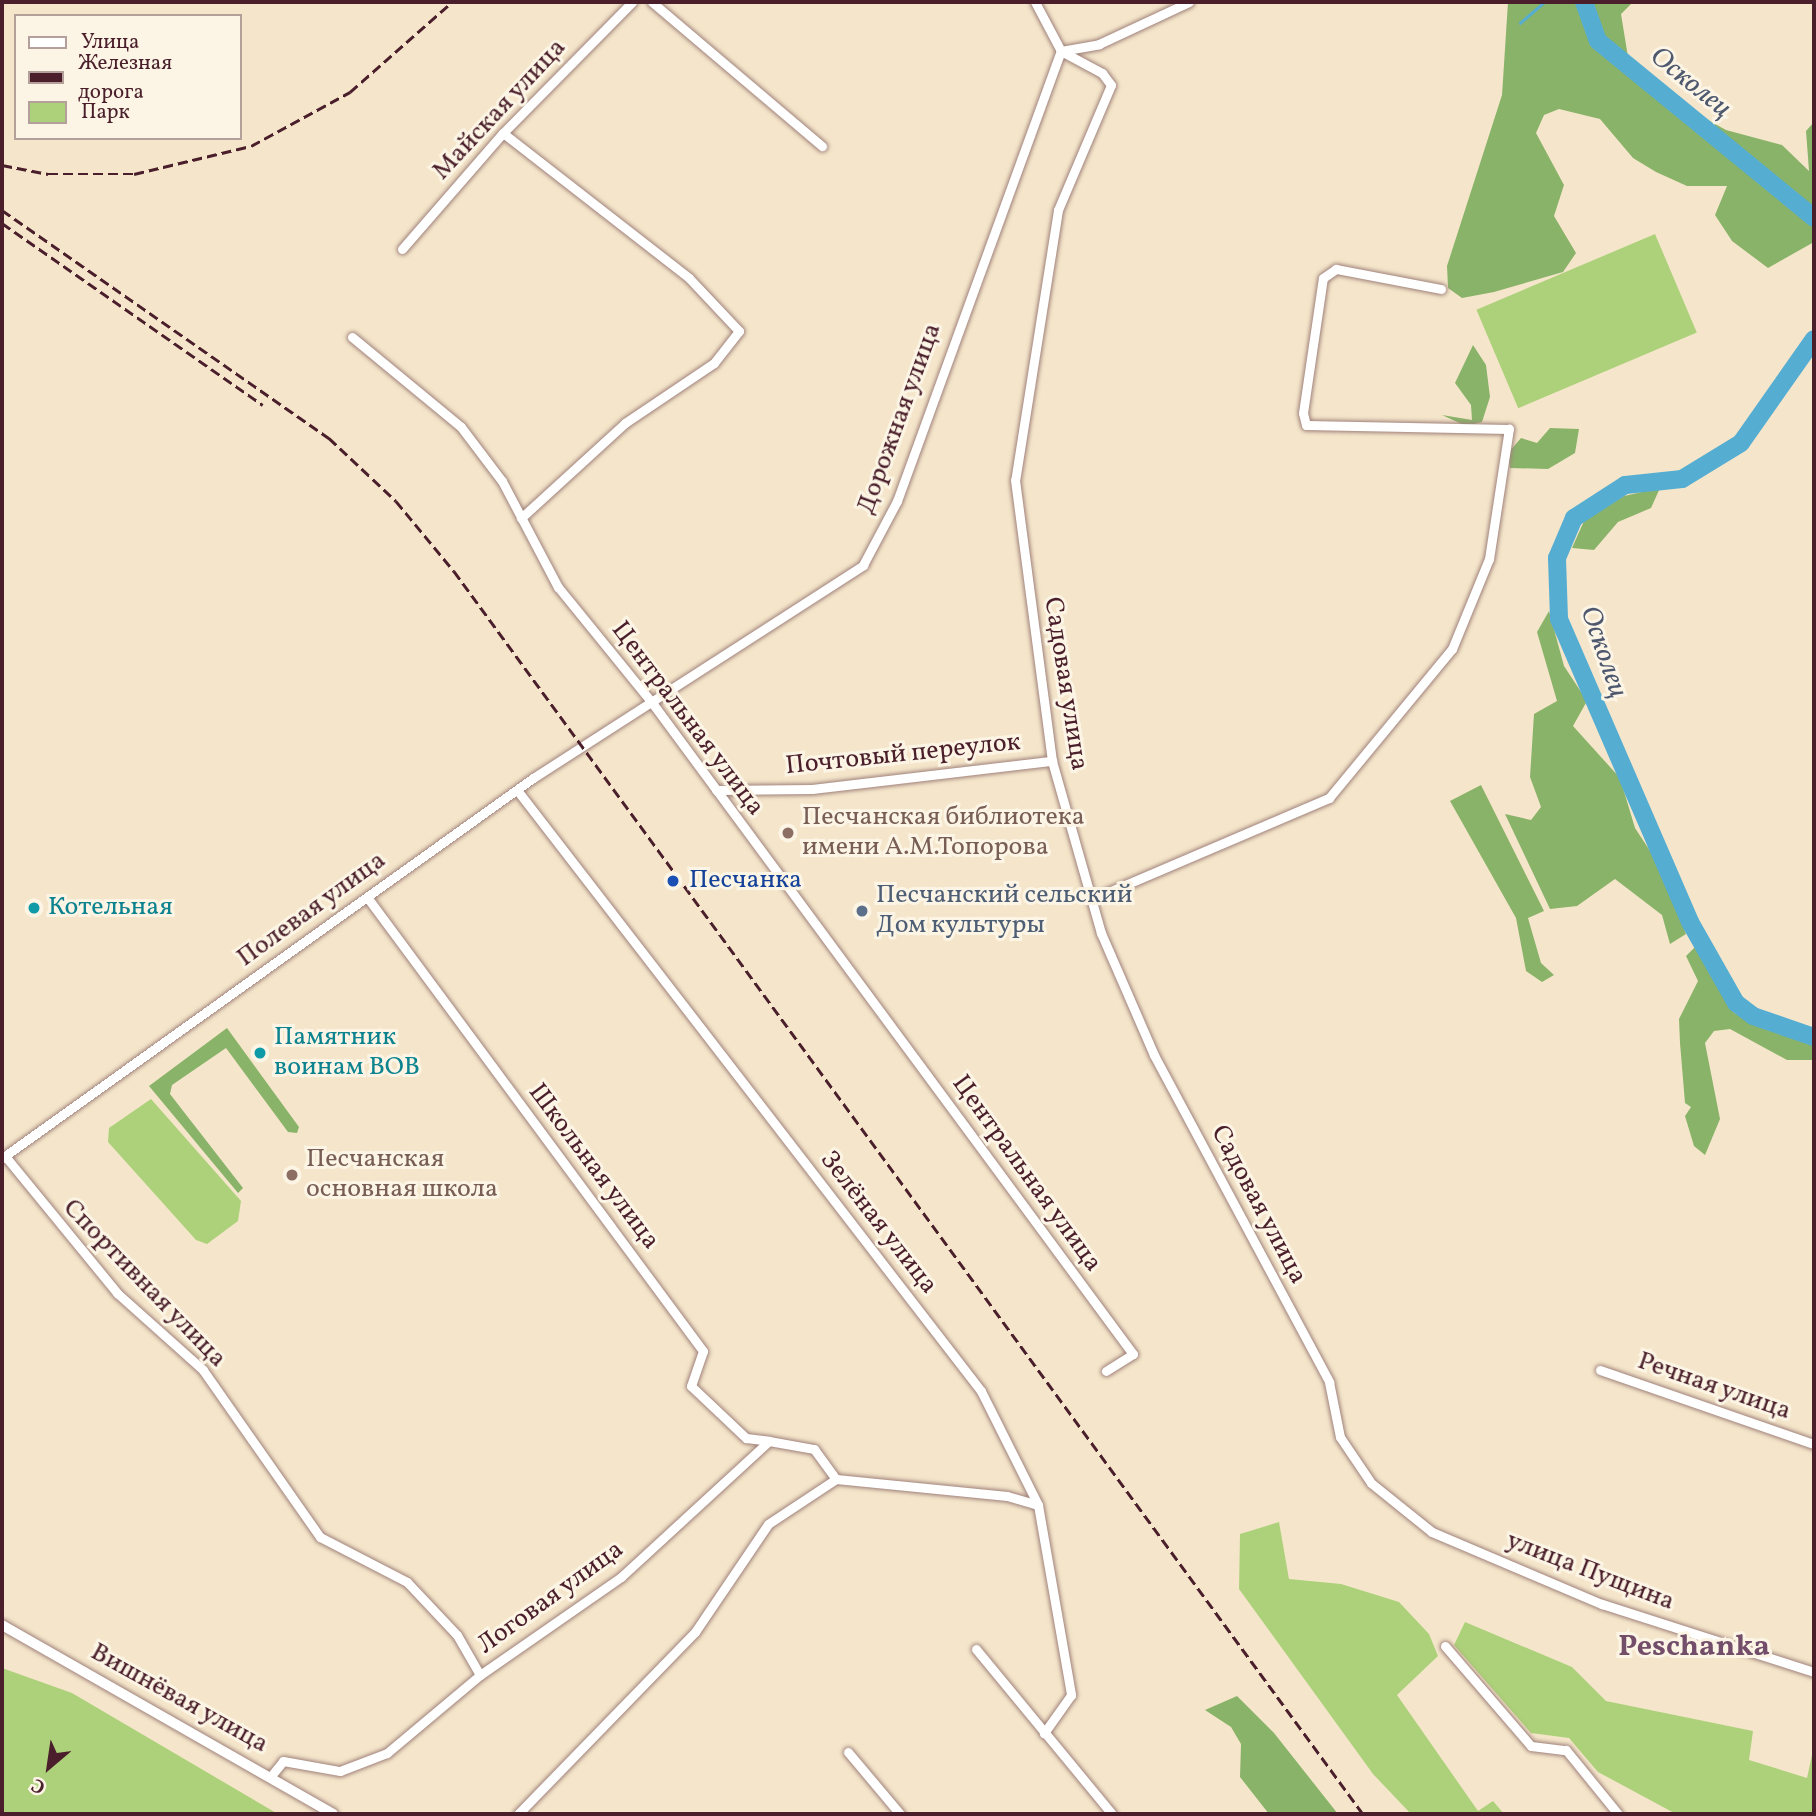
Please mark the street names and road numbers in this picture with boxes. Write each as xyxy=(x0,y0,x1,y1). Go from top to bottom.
street label: Майская улица xyxy=(426,33,574,187)
street label: Дорожная улица xyxy=(851,319,949,519)
street label: Садовая улица xyxy=(1036,595,1094,773)
street label: Центральная улица xyxy=(603,615,771,823)
street label: Почтовый переулок xyxy=(784,727,1022,783)
street label: Полевая улица xyxy=(231,845,393,975)
street label: Центральная улица xyxy=(944,1069,1108,1279)
street label: Школьная улица xyxy=(520,1078,666,1256)
street label: Садовая улица xyxy=(1203,1120,1313,1290)
street label: Зелёная улица xyxy=(812,1145,944,1301)
street label: Спортивная улица xyxy=(55,1193,233,1375)
street label: Речная улица xyxy=(1633,1346,1795,1428)
street label: улица Пущина xyxy=(1502,1526,1678,1618)
street label: Логовая улица xyxy=(472,1534,630,1662)
street label: Вишнёвая улица xyxy=(84,1637,274,1761)

